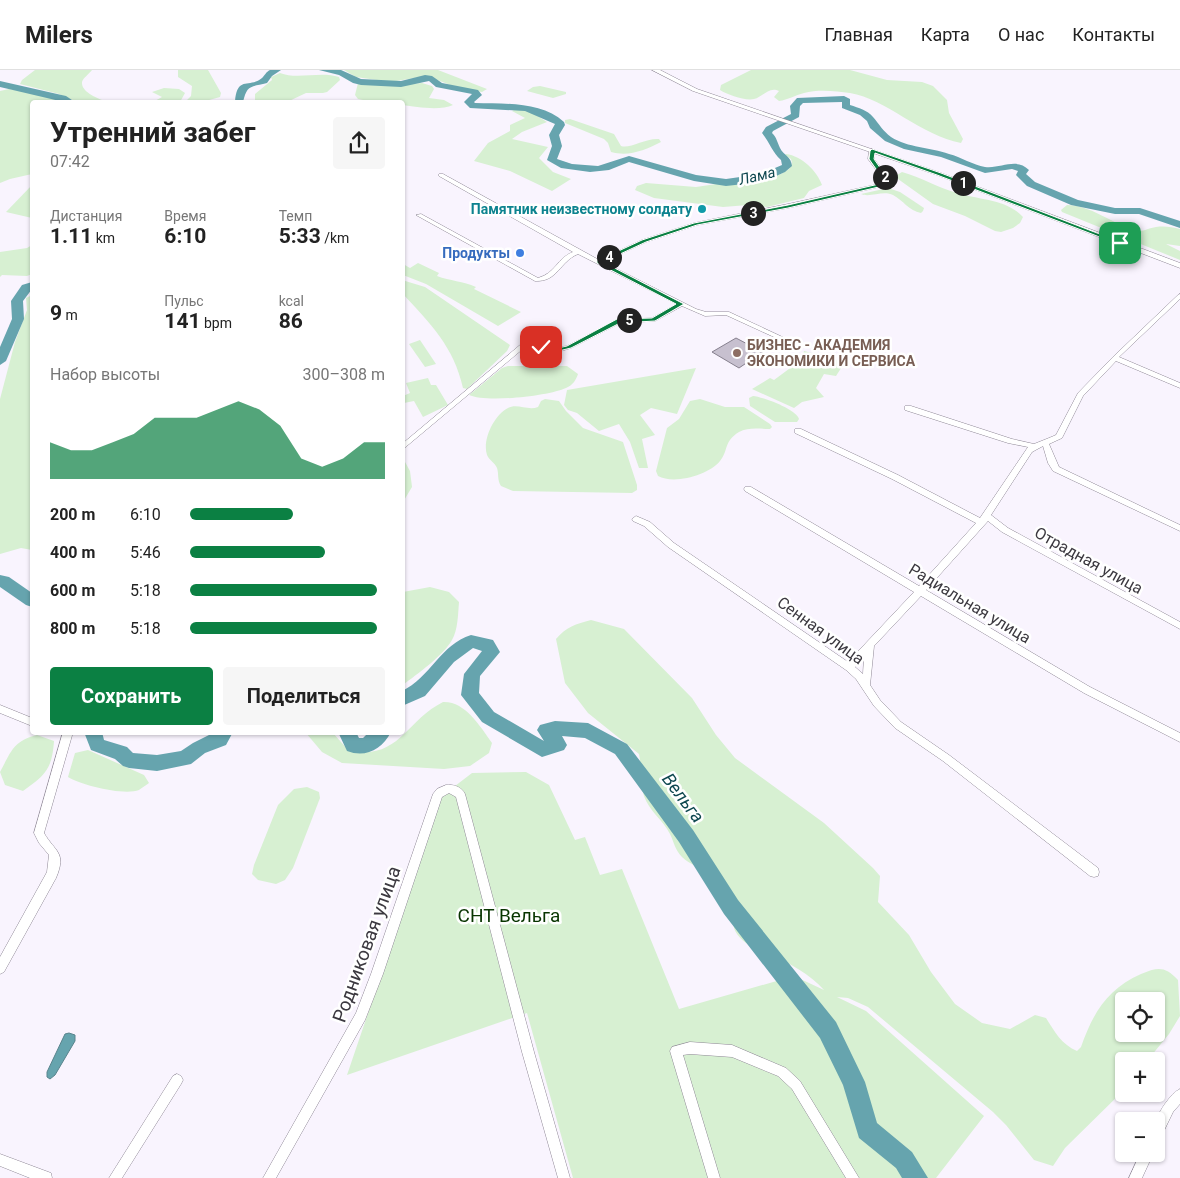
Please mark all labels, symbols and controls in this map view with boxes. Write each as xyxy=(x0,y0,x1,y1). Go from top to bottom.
text: Milers xyxy=(25,21,93,49)
text: Главная xyxy=(824,24,893,45)
text: Карта xyxy=(921,24,970,45)
text: О нас xyxy=(998,24,1044,45)
text: Контакты xyxy=(1072,24,1155,45)
text: Утренний забег xyxy=(50,116,255,149)
button: share xyxy=(333,117,385,169)
text: 07:42 xyxy=(50,152,90,171)
water label: Лама xyxy=(736,163,777,189)
pin: 2 xyxy=(872,164,898,190)
text: 2 xyxy=(881,169,890,185)
pin: 1 xyxy=(950,170,976,196)
text: 1 xyxy=(959,175,968,191)
pin: 3 xyxy=(740,200,766,226)
place label: Памятник неизвестному солдату xyxy=(471,201,693,217)
marker: Памятник неизвестному солдату xyxy=(696,203,708,215)
text: 3 xyxy=(749,205,758,221)
text: Дистанция xyxy=(50,208,122,224)
text: Время xyxy=(164,208,206,224)
text: Темп xyxy=(279,208,312,224)
pin xyxy=(1099,222,1141,264)
text: 1.11 xyxy=(50,224,92,248)
text: 6:10 xyxy=(164,224,206,248)
text: 5:33 xyxy=(279,224,321,248)
icon: arrive xyxy=(1106,229,1134,257)
text: km xyxy=(92,230,115,246)
text: /km xyxy=(321,230,349,246)
pin: 4 xyxy=(596,244,622,270)
place label: Продукты xyxy=(442,245,510,261)
marker: Продукты xyxy=(514,247,526,259)
text: 4 xyxy=(605,249,614,265)
text: Пульс xyxy=(164,293,204,309)
text: kcal xyxy=(279,293,304,309)
text: 9 xyxy=(50,301,62,325)
text: m xyxy=(62,307,78,323)
pin: 5 xyxy=(616,308,642,332)
text: 141 xyxy=(164,309,200,333)
text: 86 xyxy=(279,309,303,333)
text: 5 xyxy=(625,312,634,328)
text: bpm xyxy=(200,315,232,331)
pin xyxy=(520,326,562,368)
icon: check xyxy=(527,333,555,361)
place label: БИЗНЕС - АКАДЕМИЯ ЭКОНОМИКИ И СЕРВИСА xyxy=(747,337,916,369)
marker: БИЗНЕС - АКАДЕМИЯ ЭКОНОМИКИ И СЕРВИСА xyxy=(731,347,743,359)
text: Набор высоты xyxy=(50,365,160,384)
text: 300–308 m xyxy=(303,365,385,384)
text: 200 m xyxy=(50,505,95,524)
text: 6:10 xyxy=(130,505,161,524)
street label: Отрадная улица xyxy=(1031,523,1146,598)
text: 400 m xyxy=(50,543,95,562)
text: 5:46 xyxy=(130,543,161,562)
street label: Радиальная улица xyxy=(905,560,1034,647)
text: 600 m xyxy=(50,581,95,600)
text: 5:18 xyxy=(130,581,161,600)
street label: Сенная улица xyxy=(774,593,868,668)
text: 800 m xyxy=(50,619,95,638)
text: 5:18 xyxy=(130,619,161,638)
button: Сохранить xyxy=(50,667,213,725)
button: Поделиться xyxy=(223,667,385,725)
water label: Вельга xyxy=(658,769,709,827)
street label: Родниковая улица xyxy=(327,863,405,1026)
park label: СНТ Вельга xyxy=(458,904,560,927)
map controls xyxy=(1115,992,1165,1162)
button: locate xyxy=(1115,992,1165,1042)
button: + xyxy=(1115,1052,1165,1102)
button: − xyxy=(1115,1112,1165,1162)

